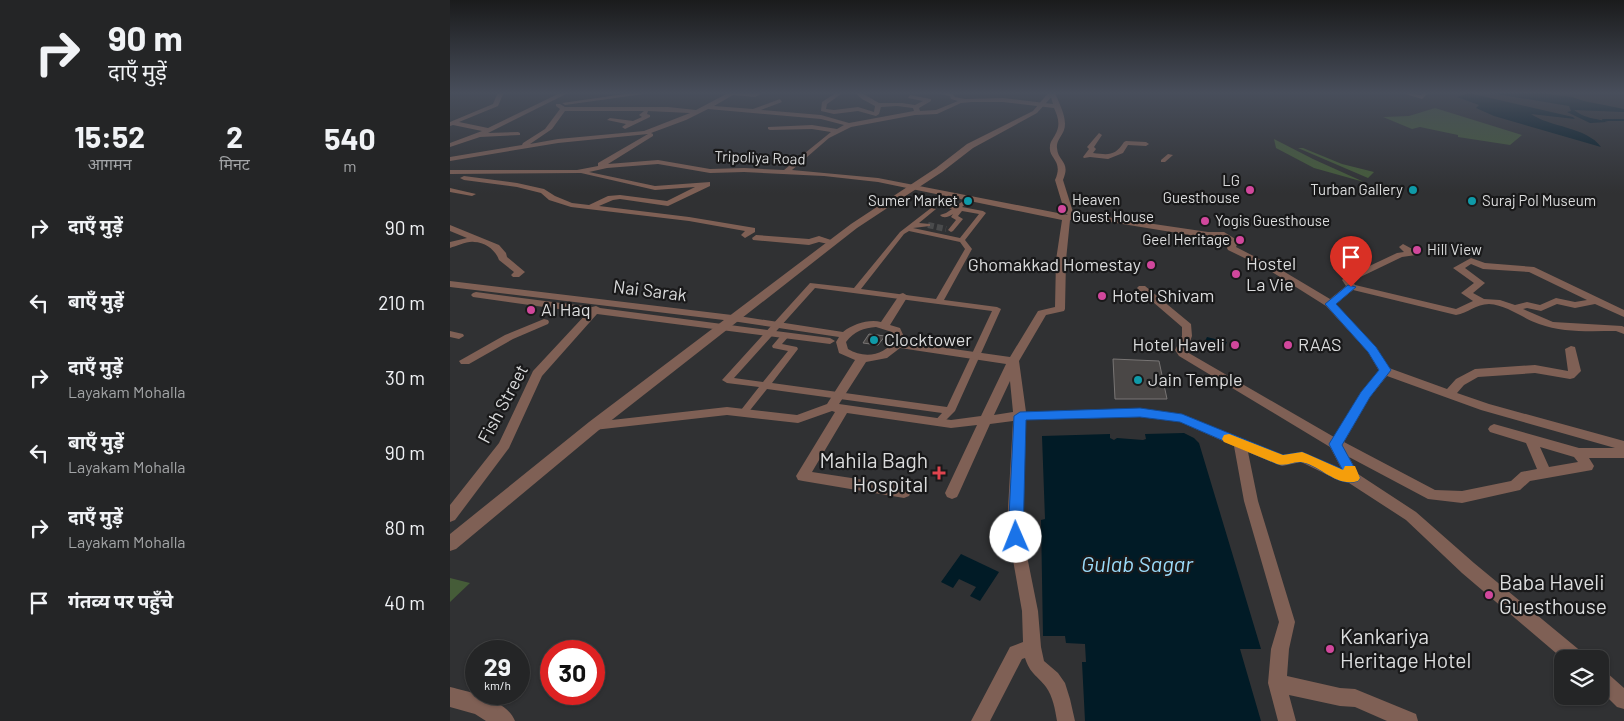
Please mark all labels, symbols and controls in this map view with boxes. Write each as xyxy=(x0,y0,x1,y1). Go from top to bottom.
text: 90 m xyxy=(108,16,183,58)
icon: right xyxy=(25,20,90,85)
text: दाएँ मुड़ें xyxy=(108,58,167,84)
text: 15:52 xyxy=(74,118,145,154)
text: 2 xyxy=(226,118,243,154)
text: 540 xyxy=(324,120,376,156)
street label: Tripoliya Road xyxy=(714,146,806,168)
text: आगमन xyxy=(88,154,132,173)
text: मिनट xyxy=(219,154,250,173)
text: m xyxy=(343,156,357,175)
place label: LG Guesthouse xyxy=(1163,171,1240,206)
place label: Turban Gallery xyxy=(1310,180,1403,198)
marker: LG Guesthouse xyxy=(1244,184,1256,196)
marker: Turban Gallery xyxy=(1407,184,1419,196)
place label: Heaven Guest House xyxy=(1072,190,1154,225)
place label: Sumer Market xyxy=(868,191,958,209)
place label: Suraj Pol Museum xyxy=(1482,191,1596,209)
marker: Sumer Market xyxy=(962,195,974,207)
marker: Suraj Pol Museum xyxy=(1466,195,1478,207)
marker: Heaven Guest House xyxy=(1056,203,1068,215)
place label: Yogis Guesthouse xyxy=(1215,211,1330,229)
icon: right xyxy=(25,214,53,242)
text: दाएँ मुड़ें xyxy=(68,214,123,237)
marker: Yogis Guesthouse xyxy=(1199,215,1211,227)
text: 90 m xyxy=(385,216,425,239)
place label: Geel Heritage xyxy=(1142,230,1230,248)
marker: Geel Heritage xyxy=(1234,234,1246,246)
pin xyxy=(1330,236,1372,287)
place label: Hill View xyxy=(1427,240,1482,258)
icon: arrive xyxy=(1337,243,1365,271)
marker: Hill View xyxy=(1411,244,1423,256)
place label: Hostel La Vie xyxy=(1246,252,1296,295)
place label: Ghomakkad Homestay xyxy=(968,253,1141,275)
marker: Ghomakkad Homestay xyxy=(1145,259,1157,271)
marker: Hostel La Vie xyxy=(1230,268,1242,280)
street label: Nai Sarak xyxy=(612,275,688,305)
place label: Hotel Shivam xyxy=(1112,284,1214,306)
icon: left xyxy=(25,289,53,317)
text: बाएँ मुड़ें xyxy=(68,289,124,312)
marker: Hotel Shivam xyxy=(1096,290,1108,302)
text: 210 m xyxy=(378,291,425,314)
place label: Al Haq xyxy=(541,298,591,320)
marker: Al Haq xyxy=(525,304,537,316)
place label: Clocktower xyxy=(884,328,972,350)
place label: Hotel Haveli xyxy=(1132,333,1225,355)
place label: RAAS xyxy=(1298,333,1341,355)
marker: Clocktower xyxy=(868,334,880,346)
marker: Hotel Haveli xyxy=(1229,339,1241,351)
marker: RAAS xyxy=(1282,339,1294,351)
text: दाएँ मुड़ें xyxy=(68,355,123,378)
street label: Fish Street xyxy=(472,360,532,447)
icon: right xyxy=(25,364,53,392)
text: 30 m xyxy=(385,366,425,389)
place label: Jain Temple xyxy=(1148,368,1243,390)
marker: Jain Temple xyxy=(1132,374,1144,386)
text: Layakam Mohalla xyxy=(68,382,186,401)
text: बाएँ मुड़ें xyxy=(68,430,124,453)
icon: left xyxy=(25,439,53,467)
text: 90 m xyxy=(385,441,425,464)
place label: Mahila Bagh Hospital xyxy=(819,447,928,496)
text: Layakam Mohalla xyxy=(68,457,186,476)
marker: Mahila Bagh Hospital xyxy=(932,466,946,480)
text: दाएँ मुड़ें xyxy=(68,505,123,528)
position arrow xyxy=(989,510,1041,562)
icon: right xyxy=(25,514,53,542)
text: 80 m xyxy=(385,516,425,539)
text: Layakam Mohalla xyxy=(68,532,186,551)
water label: Gulab Sagar xyxy=(1081,550,1194,576)
place label: Baba Haveli Guesthouse xyxy=(1499,569,1607,618)
icon: arrive xyxy=(25,589,53,617)
text: गंतव्य पर पहुँचे xyxy=(68,589,173,612)
marker: Baba Haveli Guesthouse xyxy=(1483,589,1495,601)
text: 40 m xyxy=(384,591,425,614)
place label: Kankariya Heritage Hotel xyxy=(1340,623,1471,672)
speed limit sign: 30 xyxy=(540,640,605,705)
marker: Kankariya Heritage Hotel xyxy=(1324,643,1336,655)
map controls xyxy=(1554,650,1609,705)
button: layers xyxy=(1554,650,1609,705)
text: 29 xyxy=(484,651,511,681)
text: km/h xyxy=(484,678,511,692)

